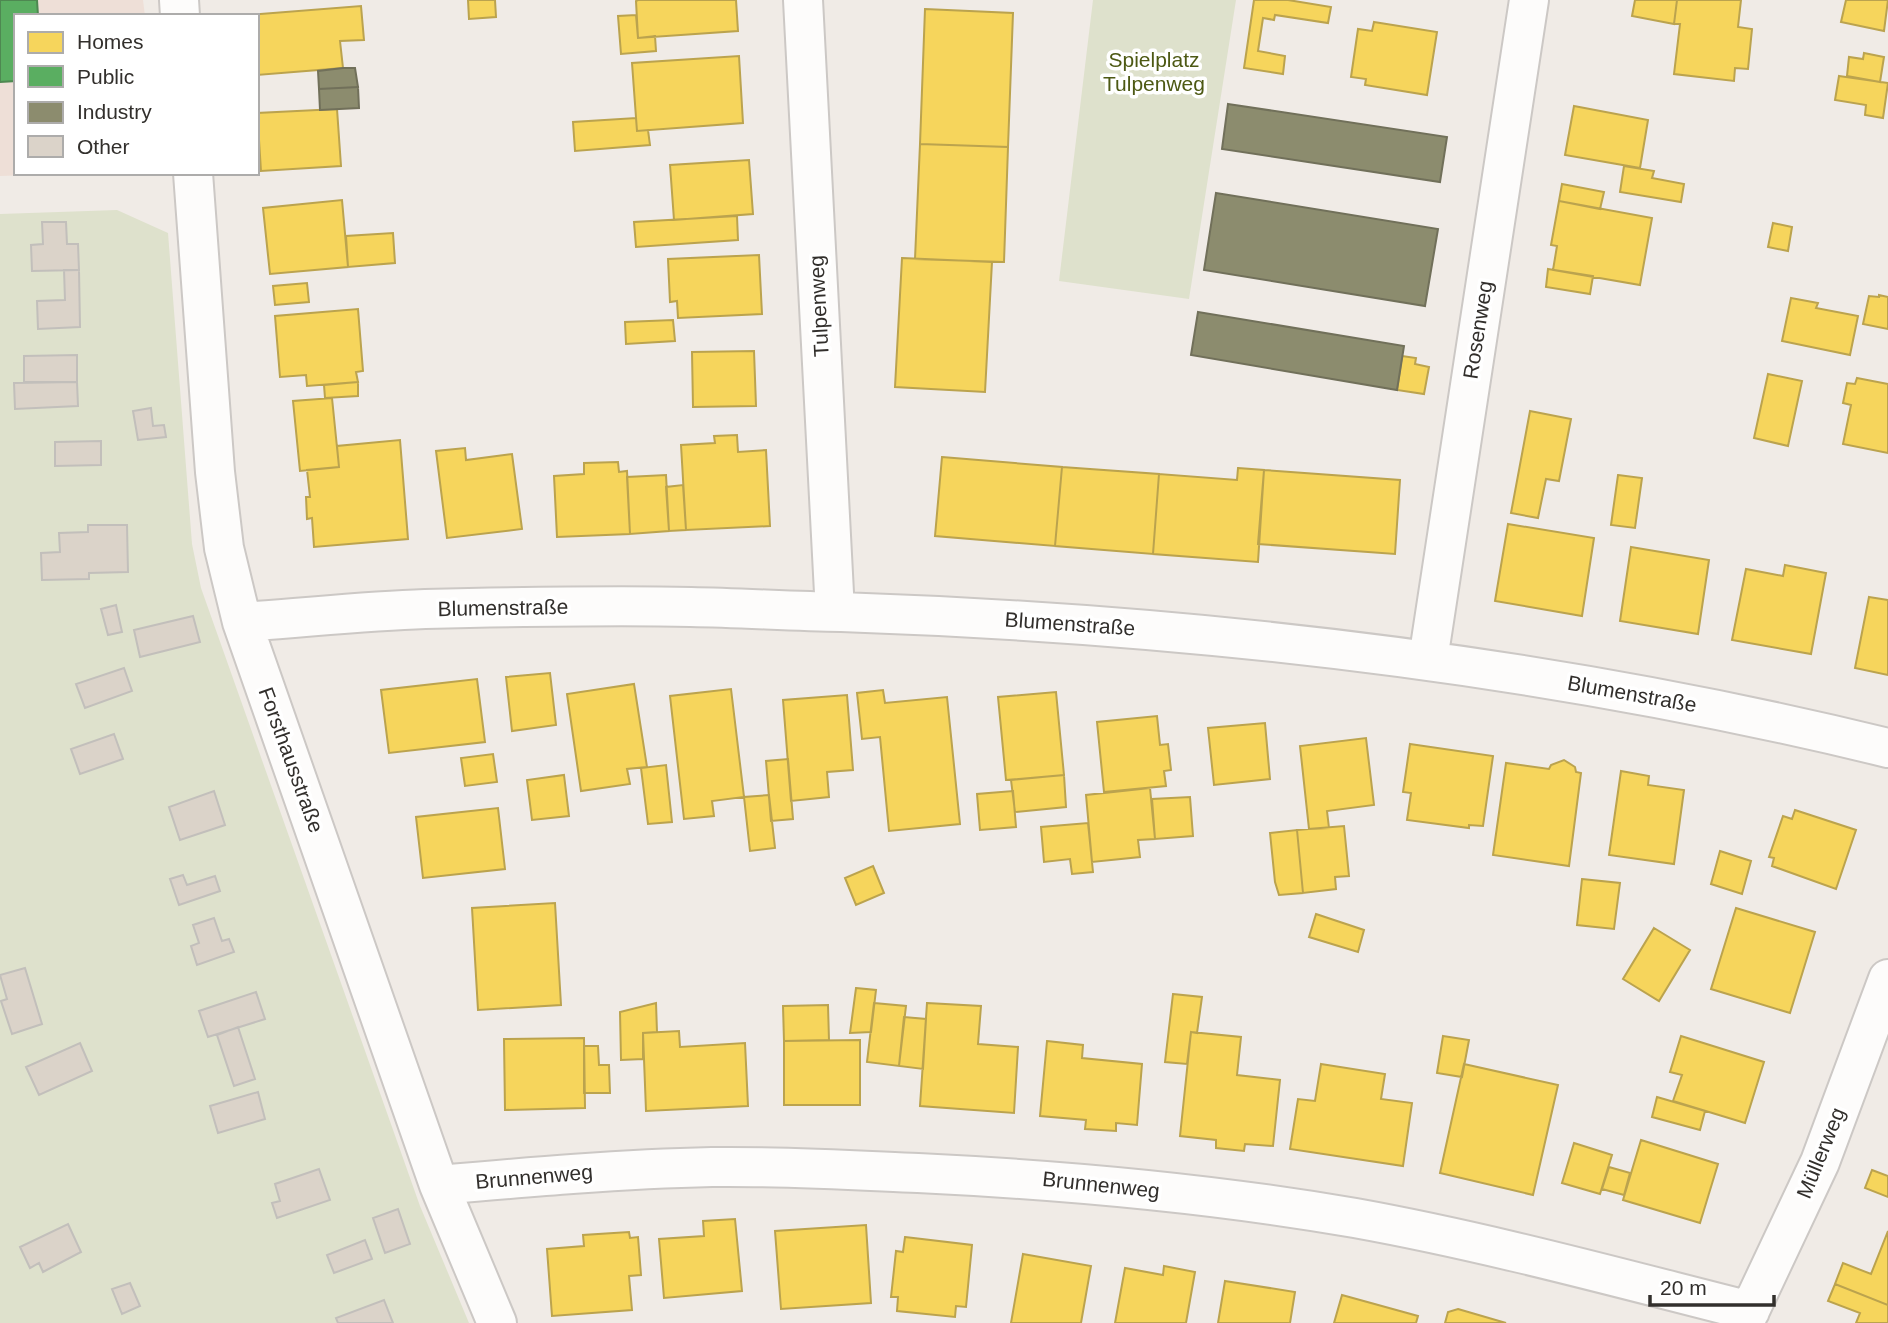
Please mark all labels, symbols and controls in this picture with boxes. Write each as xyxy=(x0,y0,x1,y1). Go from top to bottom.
legend xyxy=(14,14,259,175)
text: Homes xyxy=(77,30,144,53)
park label: Spielplatz Tulpenweg xyxy=(1103,48,1205,95)
text: Public xyxy=(77,65,134,88)
text: Industry xyxy=(77,100,152,123)
text: Other xyxy=(77,135,130,158)
street label: Tulpenweg xyxy=(804,255,833,358)
street label: Rosenweg xyxy=(1458,279,1497,381)
street label: Blumenstraße xyxy=(437,595,569,620)
street label: Blumenstraße xyxy=(1004,607,1136,640)
street label: Blumenstraße xyxy=(1566,671,1698,716)
street label: Forsthausstraße xyxy=(255,684,328,836)
street label: Müllerweg xyxy=(1792,1104,1849,1201)
street label: Brunnenweg xyxy=(474,1160,594,1193)
street label: Brunnenweg xyxy=(1041,1167,1161,1202)
scale bar xyxy=(1650,1264,1774,1308)
text: 20 m xyxy=(1660,1276,1707,1299)

